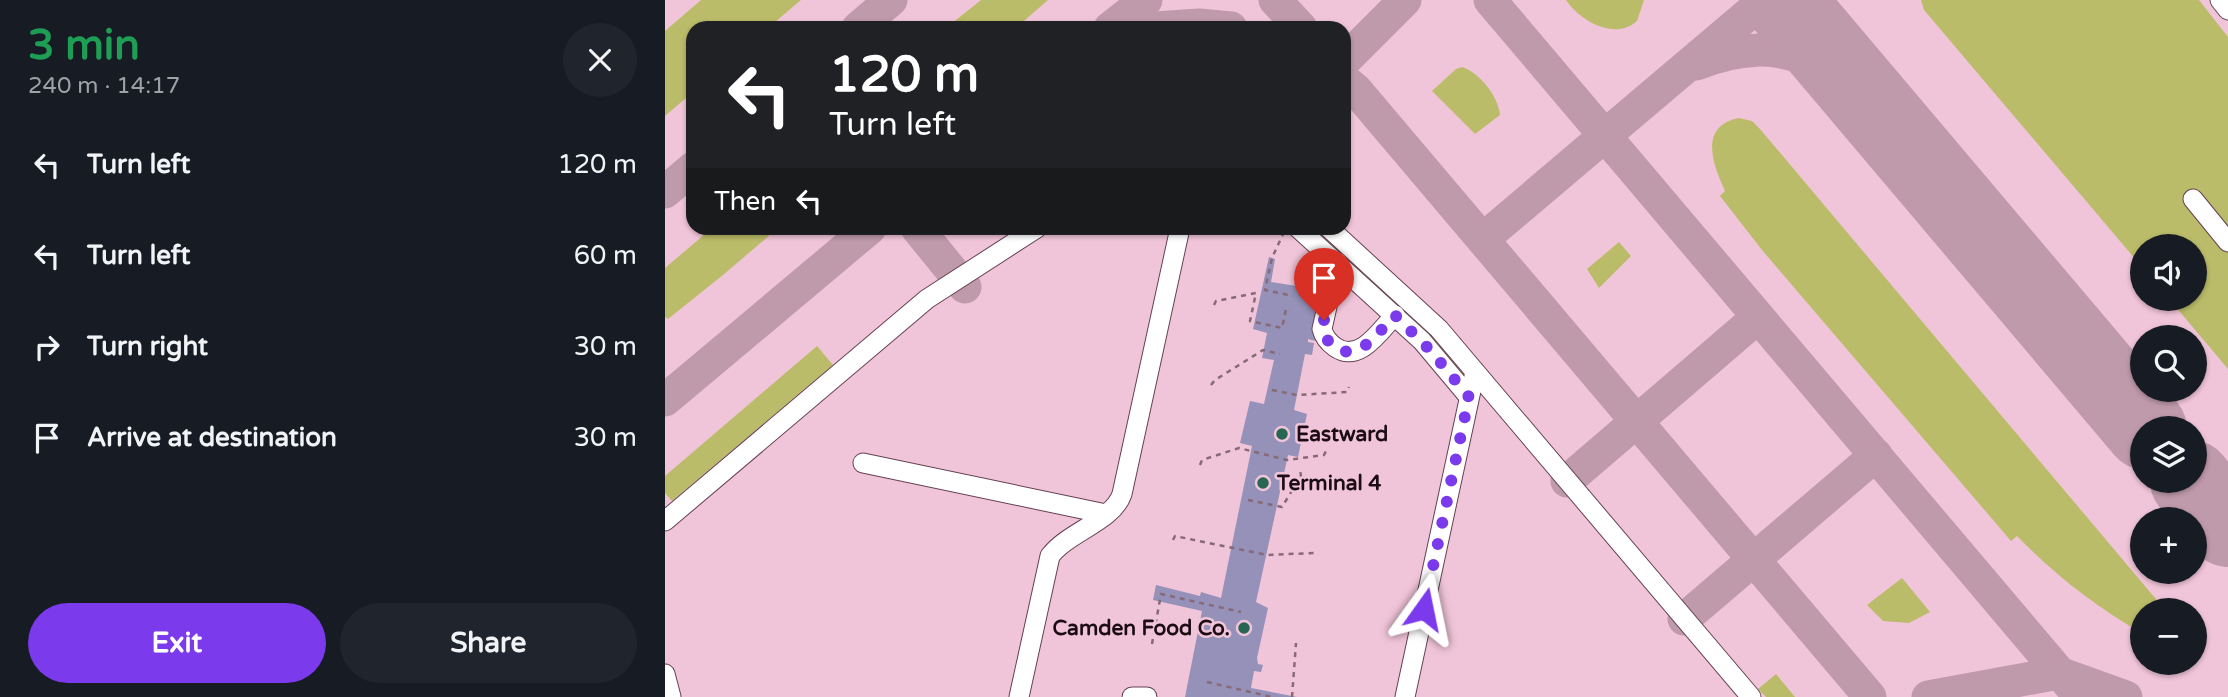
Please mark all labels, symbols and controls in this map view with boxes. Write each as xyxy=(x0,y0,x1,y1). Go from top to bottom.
text: 3 min xyxy=(28,20,140,71)
button: close xyxy=(563,23,637,97)
text: 120 m xyxy=(829,46,979,105)
icon: left xyxy=(714,49,805,140)
text: 240 m · 14:17 xyxy=(28,72,180,100)
text: Turn left xyxy=(829,106,956,144)
icon: left xyxy=(28,146,66,184)
text: Turn left xyxy=(87,149,190,180)
text: 120 m xyxy=(557,149,637,180)
icon: left xyxy=(790,182,828,220)
text: Then xyxy=(714,186,776,217)
map controls xyxy=(2130,234,2207,675)
button: sound xyxy=(2130,234,2207,311)
icon: left xyxy=(28,237,66,275)
text: Turn left xyxy=(87,240,190,271)
text: 60 m xyxy=(574,240,637,271)
pin xyxy=(1294,248,1354,320)
icon: arrive xyxy=(1305,259,1343,297)
button: search xyxy=(2130,325,2207,402)
icon: right xyxy=(28,328,66,366)
text: Turn right xyxy=(87,331,208,362)
text: 30 m xyxy=(574,331,637,362)
button: layers xyxy=(2130,416,2207,493)
icon: arrive xyxy=(28,419,66,457)
text: Arrive at destination xyxy=(87,422,337,453)
text: 30 m xyxy=(574,422,637,453)
place label: Eastward xyxy=(1296,422,1388,447)
marker: Eastward xyxy=(1274,426,1290,442)
place label: Terminal 4 xyxy=(1276,471,1381,496)
marker: Terminal 4 xyxy=(1255,475,1271,491)
button: + xyxy=(2130,507,2207,584)
position arrow xyxy=(1387,572,1461,646)
button: − xyxy=(2130,598,2207,675)
button: Exit xyxy=(28,603,326,683)
button: Share xyxy=(340,603,637,683)
place label: Camden Food Co. xyxy=(1052,616,1230,641)
marker: Camden Food Co. xyxy=(1236,620,1252,636)

